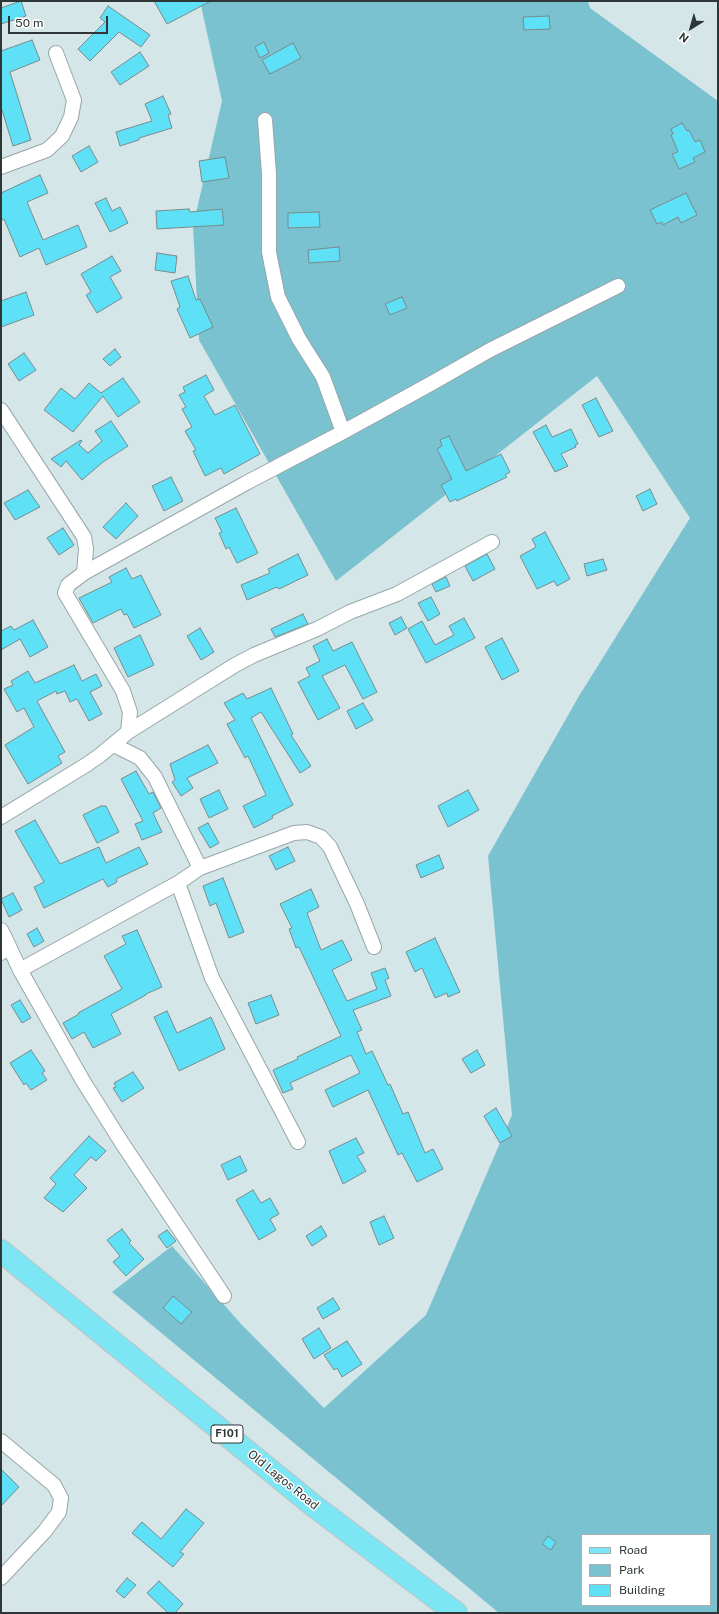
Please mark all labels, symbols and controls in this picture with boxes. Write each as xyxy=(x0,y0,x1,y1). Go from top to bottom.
scale bar xyxy=(10,8,110,34)
north arrow xyxy=(671,8,711,48)
text: 50 m xyxy=(15,16,43,30)
text: N xyxy=(677,30,691,45)
road number: F101 xyxy=(211,1425,243,1443)
street label: Old Lagos Road xyxy=(245,1447,321,1513)
legend xyxy=(581,1534,711,1606)
text: Road xyxy=(619,1543,647,1557)
text: Park xyxy=(619,1563,645,1577)
text: Building xyxy=(619,1583,665,1597)

